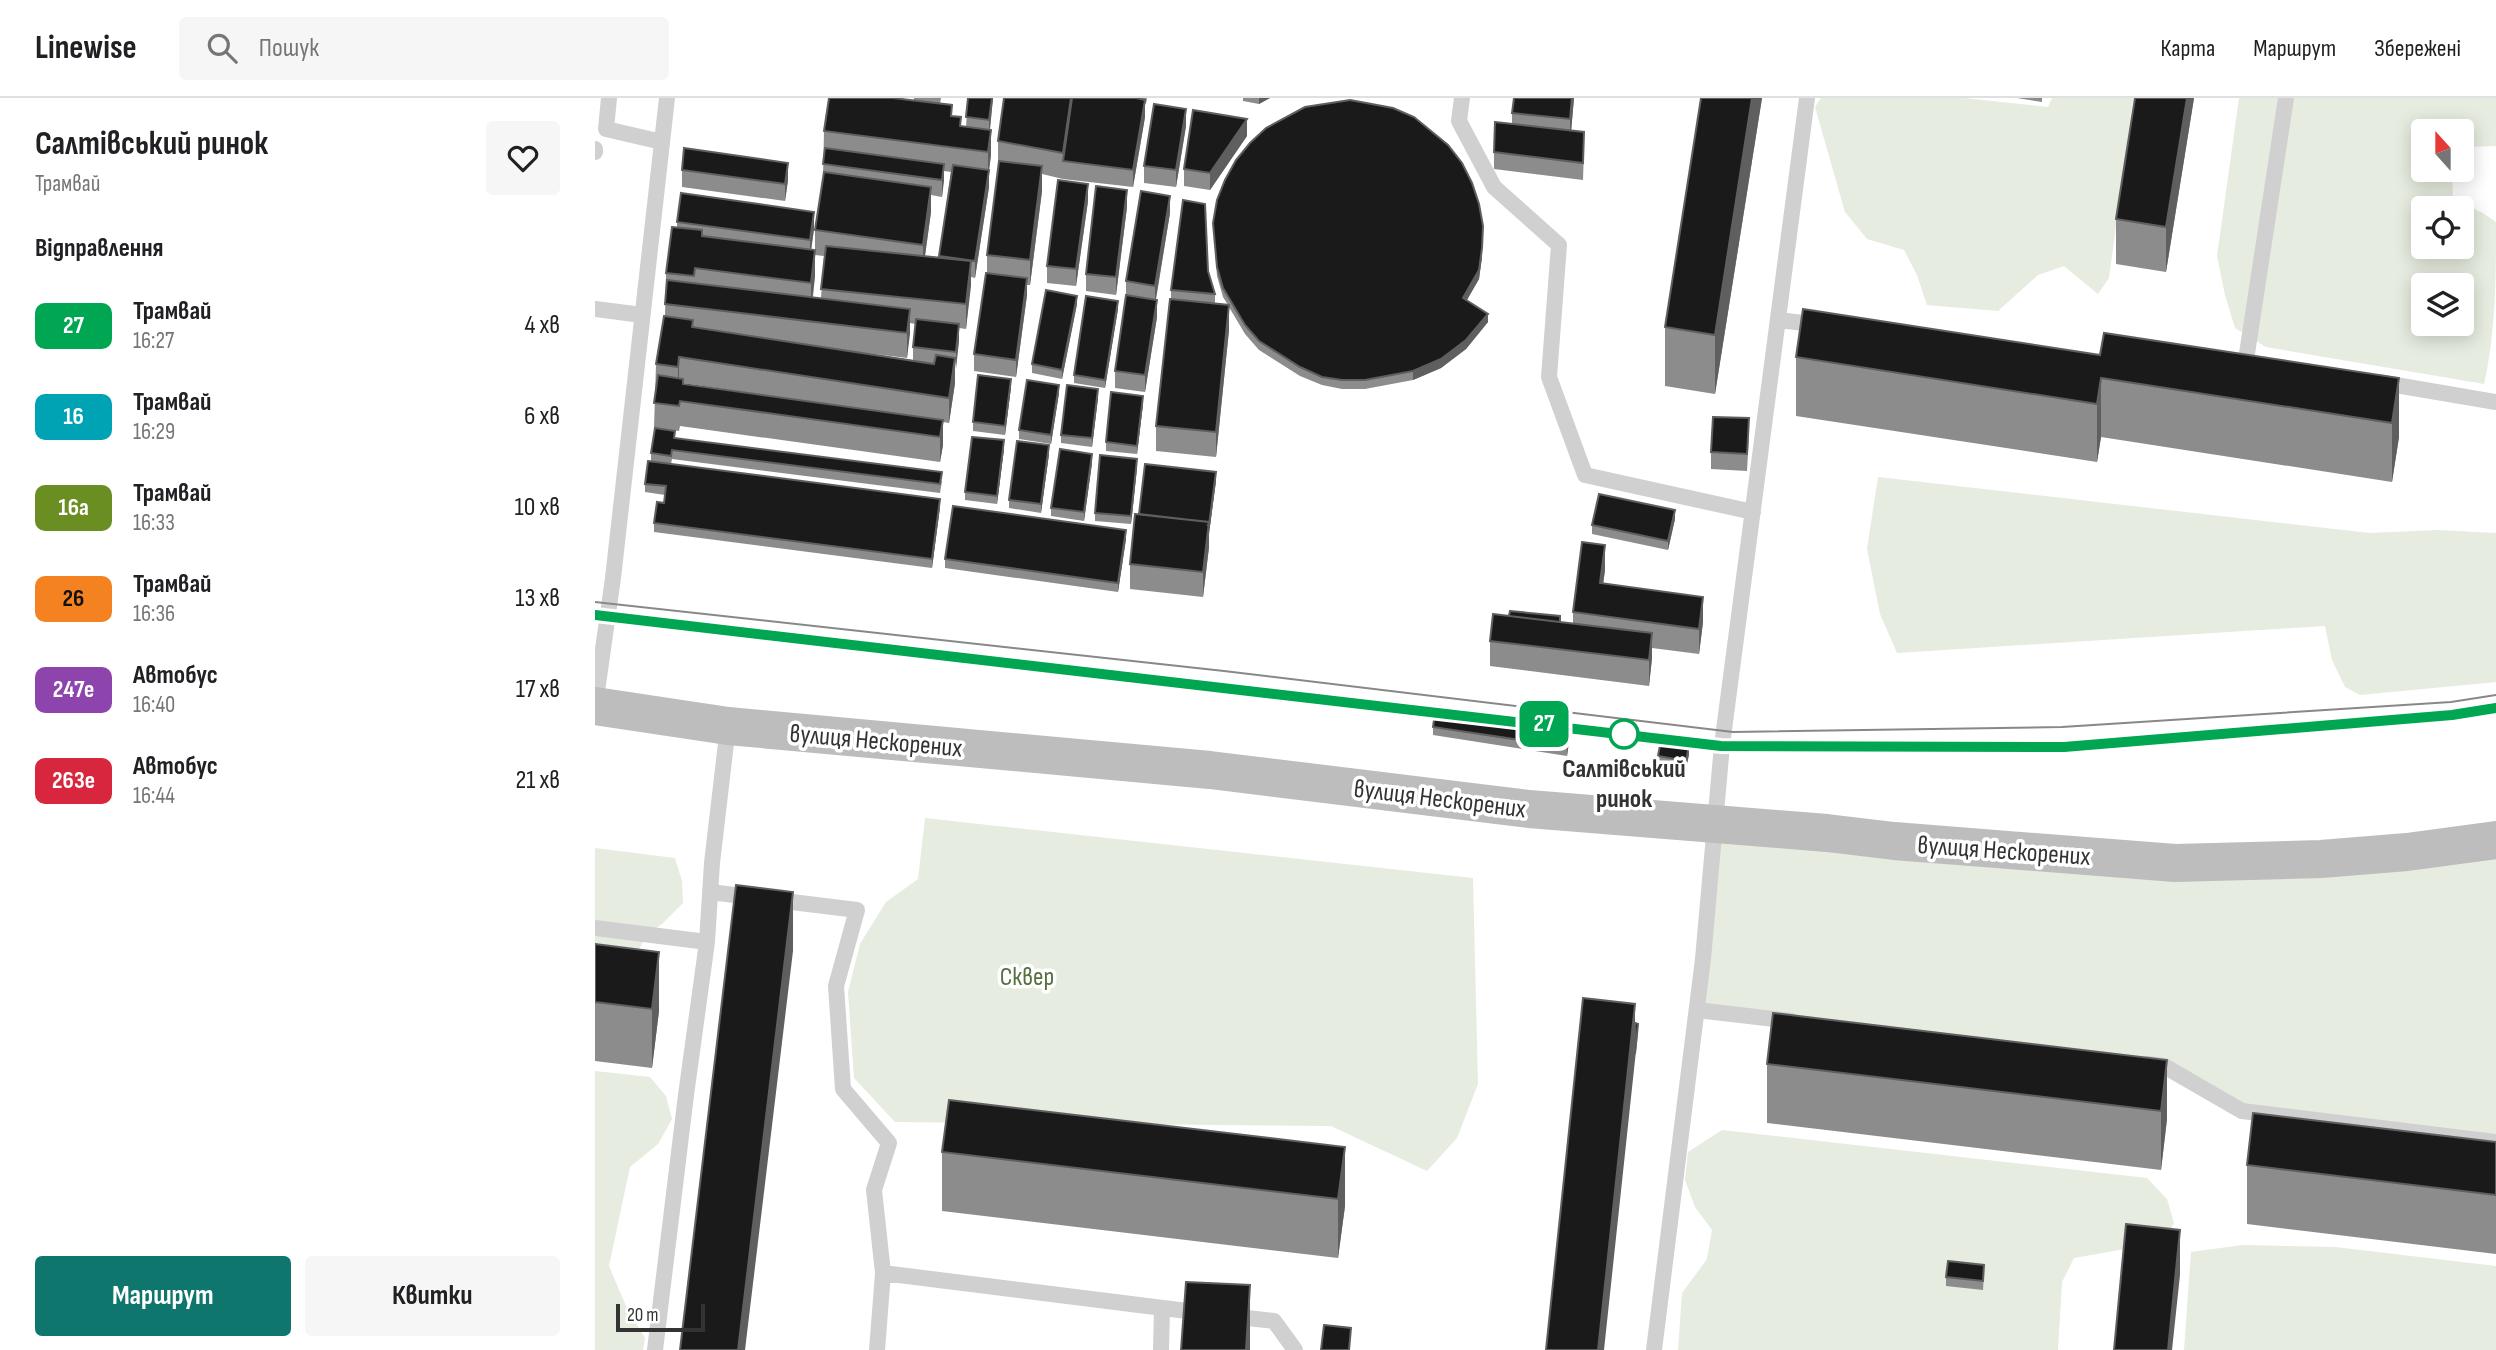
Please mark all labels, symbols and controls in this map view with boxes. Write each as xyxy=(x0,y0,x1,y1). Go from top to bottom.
search box xyxy=(179,17,669,80)
text: Linewise xyxy=(35,28,137,68)
icon: search xyxy=(203,29,241,67)
text: Пошук xyxy=(259,33,319,64)
text: Карта xyxy=(2161,34,2215,63)
text: Маршрут xyxy=(2253,34,2336,63)
text: Збережені xyxy=(2374,34,2461,63)
north arrow xyxy=(2411,119,2475,182)
map controls xyxy=(2411,119,2474,336)
button: heart xyxy=(486,121,560,195)
text: Салтівський ринок xyxy=(35,124,268,164)
text: Трамвай xyxy=(35,170,100,198)
button: locate xyxy=(2411,196,2474,259)
text: Відправлення xyxy=(35,233,163,264)
button: layers xyxy=(2411,273,2474,336)
text: Трамвай xyxy=(133,296,211,327)
text: 4 хв xyxy=(524,310,560,341)
text: 27 xyxy=(63,311,84,340)
text: 16:27 xyxy=(133,327,174,355)
text: Трамвай xyxy=(133,387,211,418)
text: 6 хв xyxy=(524,401,560,432)
text: 16 xyxy=(63,402,84,431)
text: 16:29 xyxy=(133,418,175,446)
text: Трамвай xyxy=(133,478,211,509)
text: 10 хв xyxy=(515,492,560,523)
text: 16a xyxy=(58,493,89,522)
text: 16:33 xyxy=(133,509,175,537)
text: Трамвай xyxy=(133,569,211,600)
text: 13 хв xyxy=(515,583,560,614)
text: 26 xyxy=(63,584,84,613)
text: 16:36 xyxy=(133,600,175,628)
text: Автобус xyxy=(133,660,218,691)
text: 17 хв xyxy=(516,674,560,705)
text: 247е xyxy=(53,675,94,704)
text: 16:40 xyxy=(133,691,175,719)
line badge: 27 xyxy=(1513,701,1576,747)
text: 27 xyxy=(1534,709,1555,738)
street label: вулиця Нескорених xyxy=(788,719,964,764)
marker: Салтівський ринок xyxy=(1609,719,1639,749)
text: Автобус xyxy=(133,751,218,782)
place label: Салтівський ринок xyxy=(1562,754,1686,815)
text: 21 хв xyxy=(515,765,560,796)
text: 263е xyxy=(52,766,95,795)
street label: вулиця Нескорених xyxy=(1352,774,1528,825)
text: 16:44 xyxy=(133,782,175,810)
street label: вулиця Нескорених xyxy=(1917,830,2092,873)
park label: Сквер xyxy=(1000,962,1054,993)
button: Маршрут xyxy=(35,1256,291,1336)
button: Квитки xyxy=(305,1256,560,1336)
scale bar xyxy=(616,1301,705,1333)
text: 20 m xyxy=(627,1304,659,1327)

